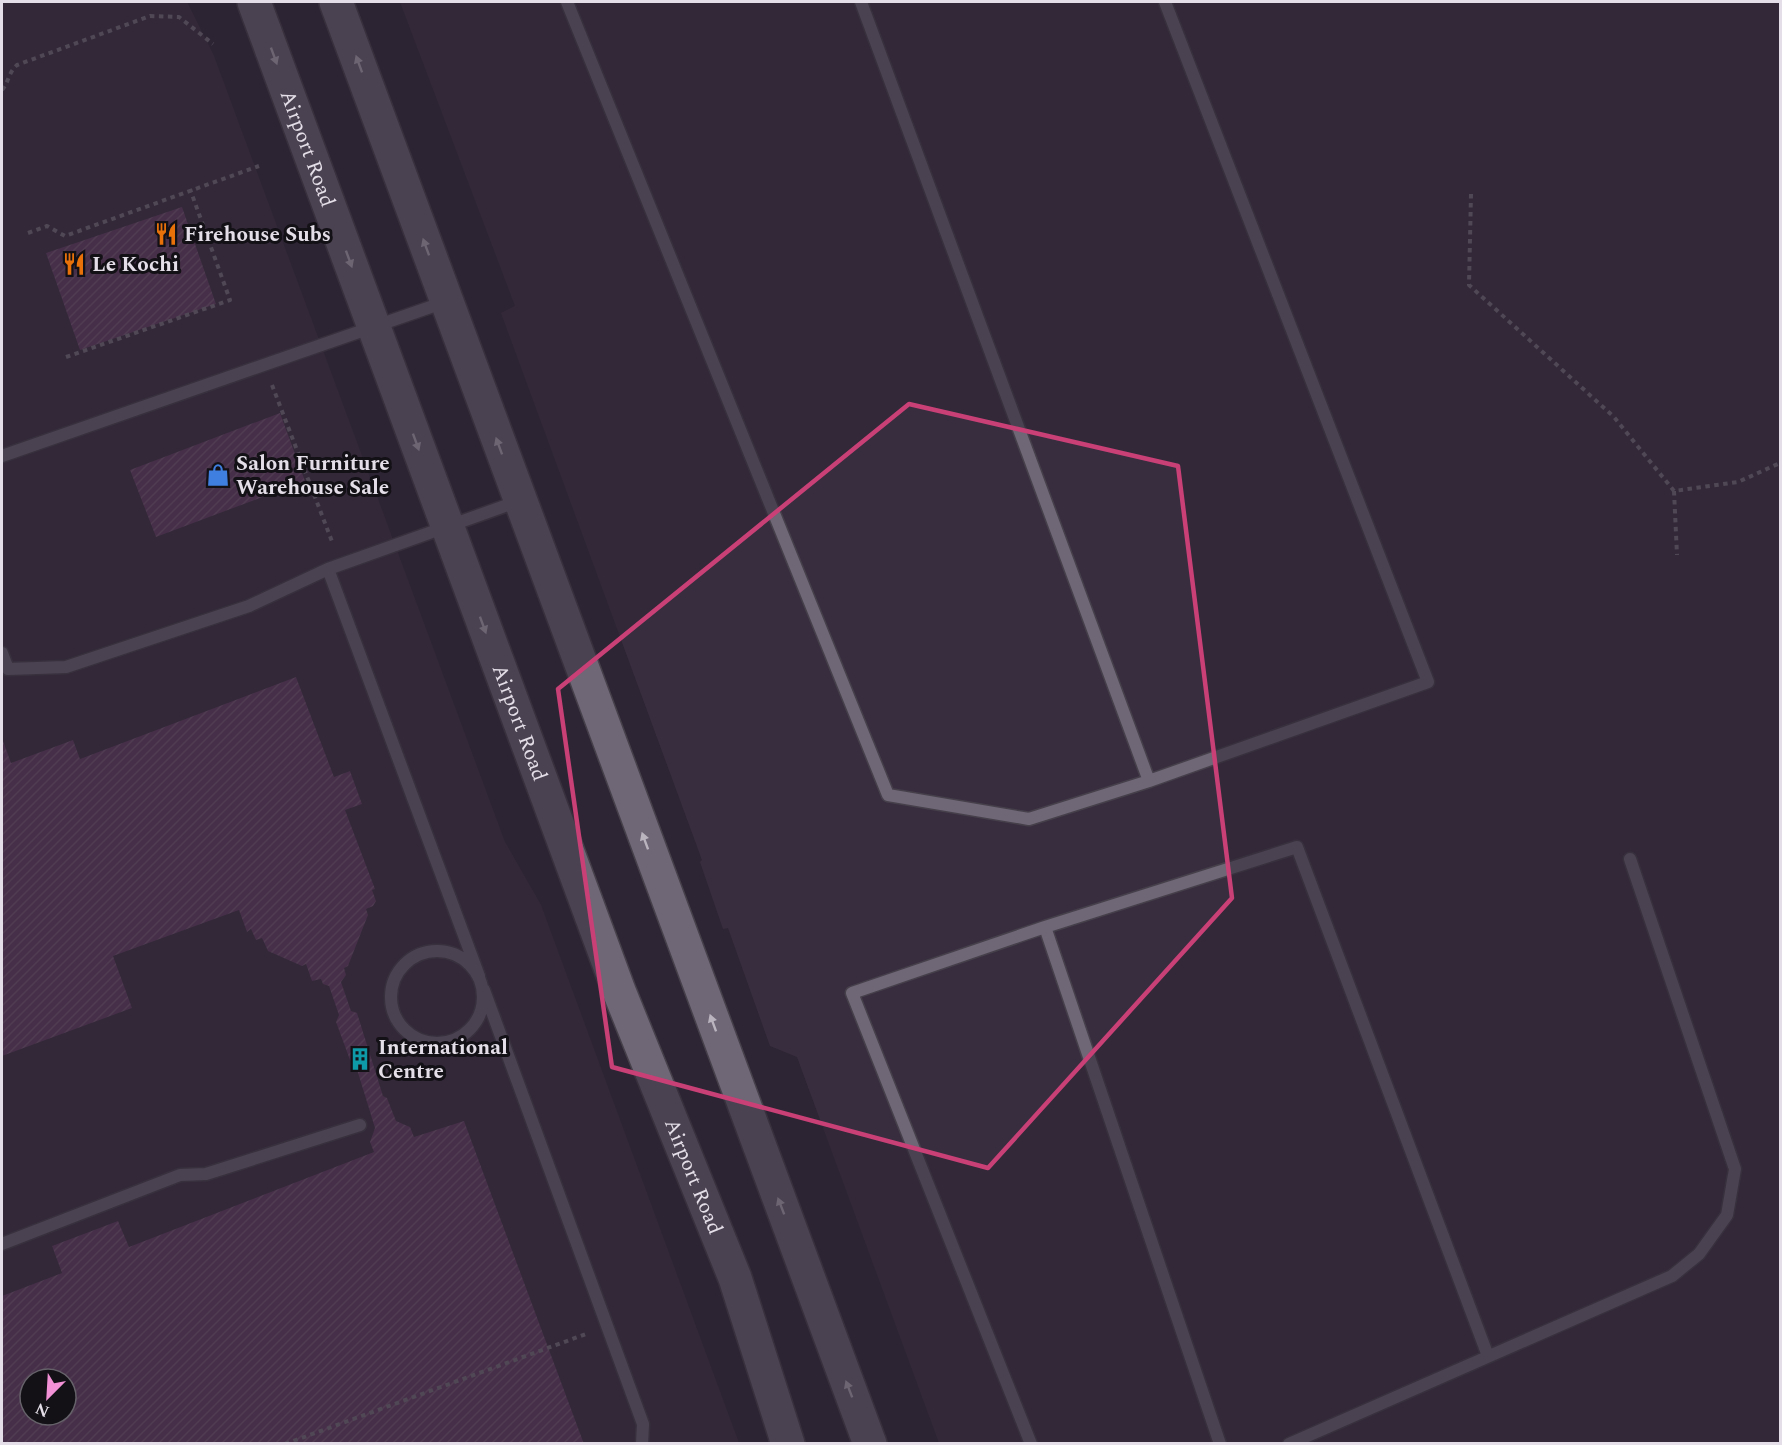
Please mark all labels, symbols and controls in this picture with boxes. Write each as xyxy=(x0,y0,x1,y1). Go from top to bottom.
one-way arrow xyxy=(270,47,280,65)
one-way arrow xyxy=(353,55,363,73)
street label: Airport Road xyxy=(271,86,343,212)
place label: Firehouse Subs xyxy=(184,219,331,251)
restaurant icon: Firehouse Subs xyxy=(153,221,179,247)
one-way arrow xyxy=(420,238,430,256)
place label: Le Kochi xyxy=(92,249,179,281)
one-way arrow xyxy=(345,250,355,268)
restaurant icon: Le Kochi xyxy=(61,251,87,277)
one-way arrow xyxy=(412,433,422,451)
one-way arrow xyxy=(494,437,504,455)
place label: Salon Furniture Warehouse Sale xyxy=(236,448,390,504)
shop icon: Salon Furniture Warehouse Sale xyxy=(205,462,231,488)
one-way arrow xyxy=(479,616,489,634)
street label: Airport Road xyxy=(483,660,555,786)
one-way arrow xyxy=(640,831,650,849)
one-way arrow xyxy=(707,1014,717,1032)
place label: International Centre xyxy=(378,1032,508,1088)
building icon: International Centre xyxy=(347,1046,373,1072)
street label: Airport Road xyxy=(655,1114,731,1239)
one-way arrow xyxy=(776,1197,785,1215)
north arrow xyxy=(18,1367,78,1427)
one-way arrow xyxy=(844,1380,854,1398)
text: N xyxy=(31,1396,53,1423)

